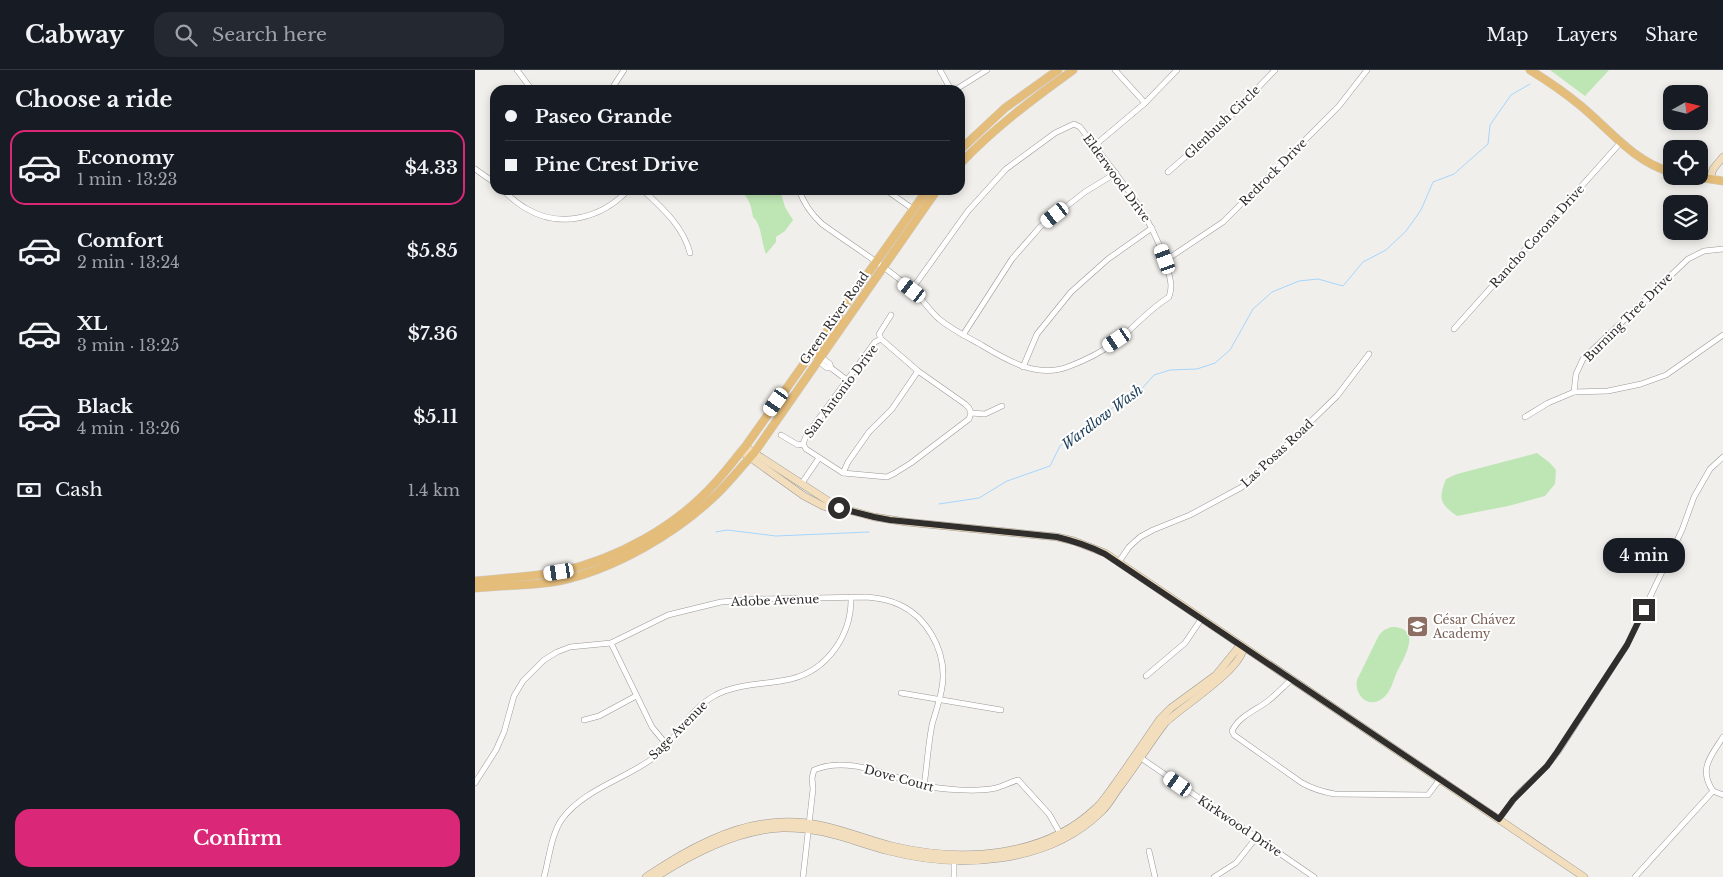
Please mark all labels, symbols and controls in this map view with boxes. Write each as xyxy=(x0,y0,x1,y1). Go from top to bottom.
search box xyxy=(154,12,504,57)
text: Cabway xyxy=(25,20,124,49)
icon: search xyxy=(172,21,200,49)
text: Search here xyxy=(212,23,327,46)
text: Map xyxy=(1487,24,1528,46)
text: Layers xyxy=(1556,24,1617,46)
text: Share xyxy=(1645,24,1698,46)
street label: Glenbush Circle xyxy=(1181,82,1263,162)
north arrow xyxy=(1663,85,1707,130)
map controls xyxy=(1663,85,1708,240)
text: Choose a ride xyxy=(15,86,172,113)
text: Paseo Grande xyxy=(535,105,672,128)
street label: Elderwood Drive xyxy=(1080,131,1154,225)
street label: Redrock Drive xyxy=(1236,135,1310,209)
button: locate xyxy=(1663,140,1708,185)
icon: car xyxy=(17,145,62,190)
text: Economy xyxy=(77,146,174,169)
text: Pine Crest Drive xyxy=(535,153,699,176)
text: $4.33 xyxy=(405,156,458,179)
text: 1 min · 13:23 xyxy=(77,169,177,189)
street label: Rancho Corona Drive xyxy=(1487,181,1587,291)
button: layers xyxy=(1663,195,1708,240)
car xyxy=(1038,200,1071,230)
icon: car xyxy=(17,228,62,273)
text: Comfort xyxy=(77,229,164,252)
text: $5.85 xyxy=(407,239,458,262)
car xyxy=(1152,242,1177,276)
text: 2 min · 13:24 xyxy=(77,252,180,272)
street label: Green River Road xyxy=(796,269,872,367)
street label: Burning Tree Drive xyxy=(1580,269,1676,365)
car xyxy=(895,275,928,305)
icon: car xyxy=(17,311,62,356)
text: XL xyxy=(77,312,107,335)
text: $7.36 xyxy=(408,322,458,345)
car xyxy=(1100,325,1133,355)
text: 3 min · 13:25 xyxy=(77,335,179,355)
street label: San Antonio Drive xyxy=(801,341,881,441)
water label: Wardlow Wash xyxy=(1058,381,1146,453)
car xyxy=(761,385,790,419)
icon: car xyxy=(17,394,62,439)
text: Black xyxy=(77,395,133,418)
text: $5.11 xyxy=(413,405,458,428)
street label: Las Posas Road xyxy=(1238,416,1316,490)
text: 4 min · 13:26 xyxy=(77,418,180,438)
icon: cash xyxy=(15,476,43,504)
text: Cash xyxy=(55,478,102,501)
text: 1.4 km xyxy=(408,480,460,500)
route start xyxy=(828,497,850,519)
callout: 4 min xyxy=(1603,538,1685,572)
text: 4 min xyxy=(1619,545,1669,565)
car xyxy=(543,562,574,582)
street label: Adobe Avenue xyxy=(730,591,820,609)
route end xyxy=(1633,599,1655,621)
place label: César Chávez Academy xyxy=(1432,612,1516,641)
school or university icon: César Chávez Academy xyxy=(1405,614,1429,638)
street label: Sage Avenue xyxy=(645,697,711,763)
street label: Dove Court xyxy=(863,762,936,795)
car xyxy=(1161,769,1194,799)
street label: Kirkwood Drive xyxy=(1195,792,1285,860)
button: Confirm xyxy=(15,809,460,867)

